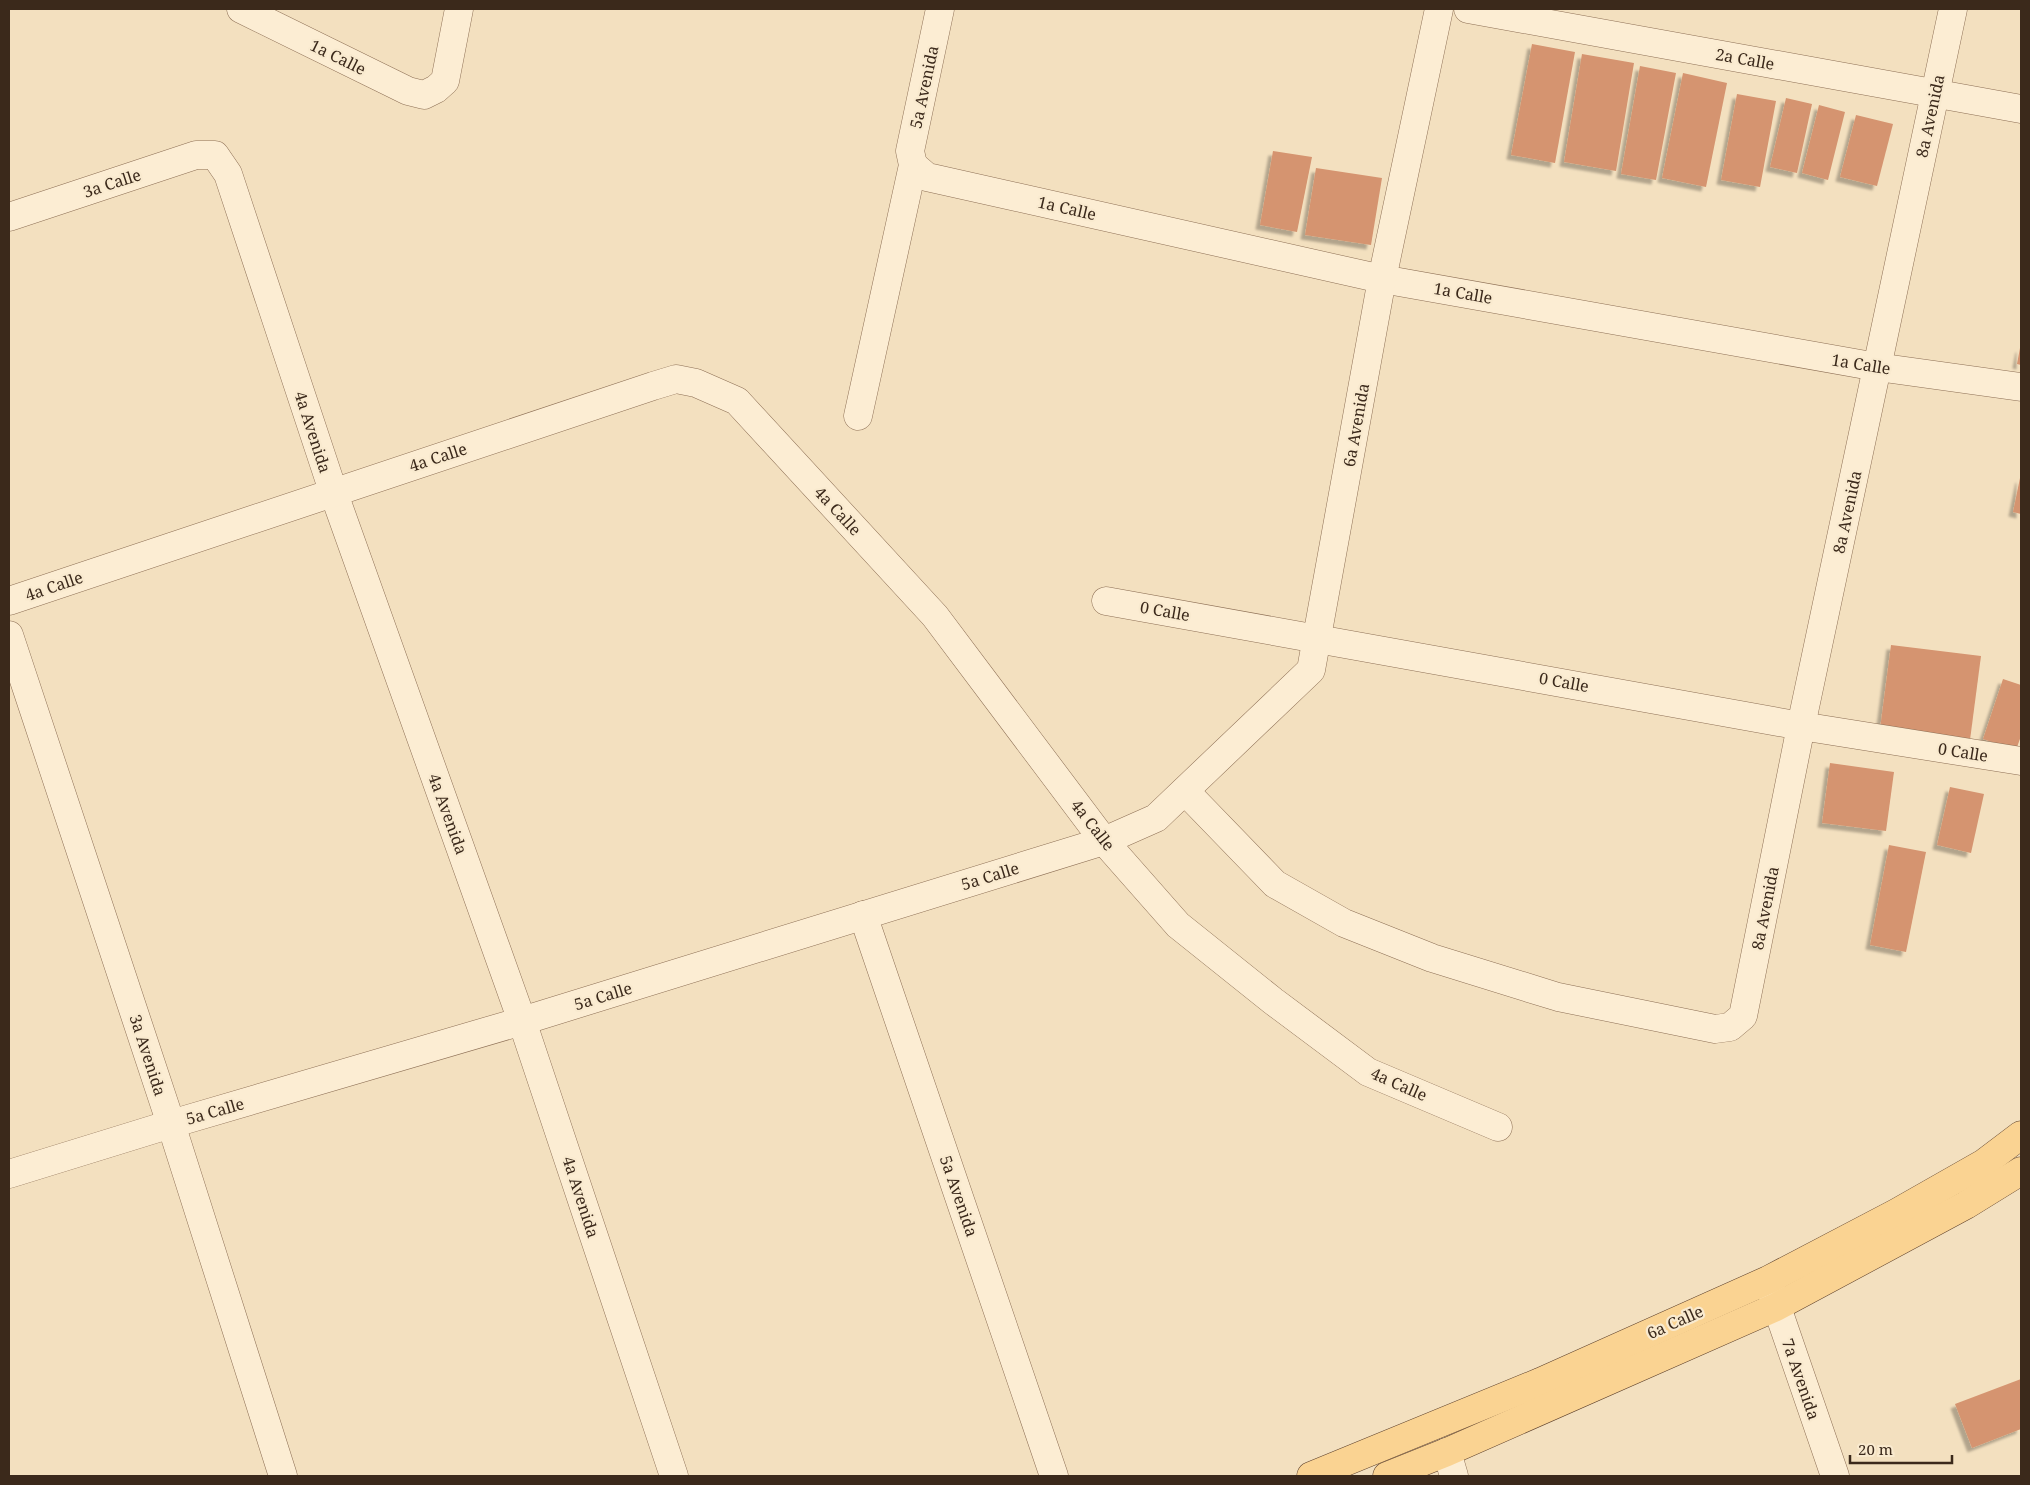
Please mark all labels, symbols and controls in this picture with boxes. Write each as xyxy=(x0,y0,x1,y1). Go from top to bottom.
street label: 1a Calle xyxy=(306,34,370,80)
street label: 5a Avenida xyxy=(904,43,944,131)
street label: 2a Calle xyxy=(1714,43,1776,75)
street label: 8a Avenida xyxy=(1910,72,1950,160)
street label: 3a Calle xyxy=(80,163,144,203)
street label: 1a Calle xyxy=(1036,191,1098,225)
street label: 1a Calle xyxy=(1432,277,1494,309)
street label: 1a Calle xyxy=(1830,348,1892,380)
street label: 6a Avenida xyxy=(1338,381,1374,469)
street label: 4a Avenida xyxy=(289,388,337,476)
street label: 4a Calle xyxy=(406,437,470,477)
street label: 8a Avenida xyxy=(1827,468,1867,556)
street label: 4a Calle xyxy=(810,482,866,540)
street label: 4a Calle xyxy=(22,566,86,606)
street label: 0 Calle xyxy=(1138,596,1192,626)
street label: 0 Calle xyxy=(1537,667,1591,697)
street label: 0 Calle xyxy=(1936,737,1990,767)
street label: 4a Avenida xyxy=(423,771,473,857)
street label: 4a Calle xyxy=(1066,795,1120,855)
street label: 5a Calle xyxy=(958,857,1022,895)
street label: 8a Avenida xyxy=(1746,864,1784,952)
street label: 5a Calle xyxy=(571,977,635,1015)
street label: 3a Avenida xyxy=(124,1011,172,1099)
street label: 4a Calle xyxy=(1367,1062,1431,1106)
street label: 5a Calle xyxy=(183,1092,247,1130)
street label: 5a Avenida xyxy=(935,1152,983,1240)
street label: 4a Avenida xyxy=(557,1153,605,1241)
street label: 6a Calle xyxy=(1643,1300,1707,1344)
street label: 7a Avenida xyxy=(1777,1335,1825,1423)
scale bar xyxy=(1850,1432,1952,1464)
text: 20 m xyxy=(1858,1439,1893,1459)

